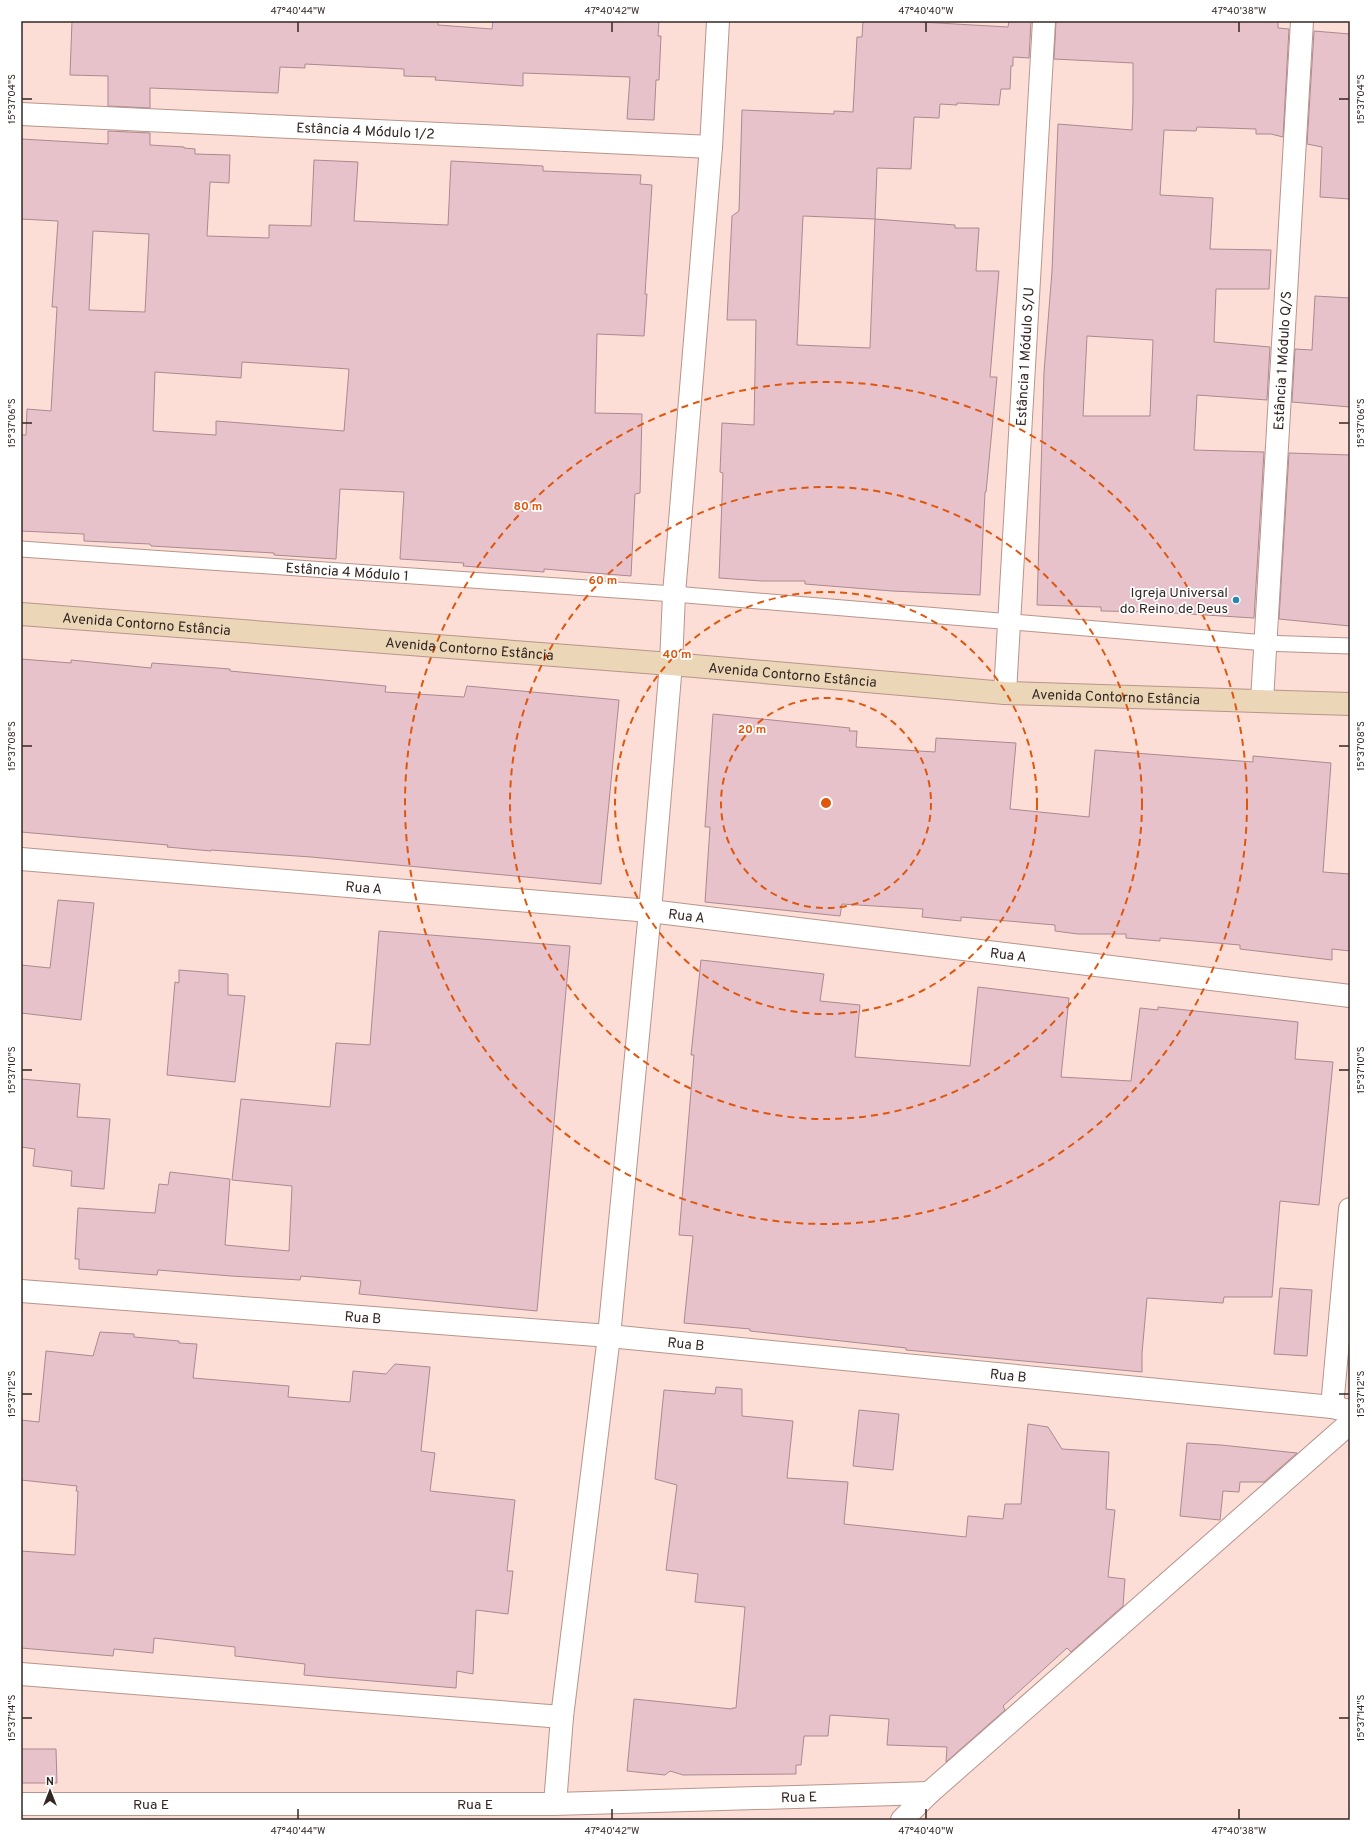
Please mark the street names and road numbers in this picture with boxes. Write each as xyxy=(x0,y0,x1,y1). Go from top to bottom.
street label: Estância 4 Módulo 1/2 xyxy=(296,120,435,144)
street label: Estância 1 Módulo S/U xyxy=(1014,287,1039,427)
street label: Estância 1 Módulo Q/S xyxy=(1271,290,1296,431)
street label: Estância 4 Módulo 1 xyxy=(285,560,409,586)
street label: Avenida Contorno Estância xyxy=(62,610,231,640)
street label: Avenida Contorno Estância xyxy=(385,635,554,665)
street label: Avenida Contorno Estância xyxy=(708,660,877,692)
street label: Avenida Contorno Estância xyxy=(1031,687,1200,709)
street label: Rua A xyxy=(345,879,383,899)
street label: Rua A xyxy=(667,906,706,928)
street label: Rua A xyxy=(989,945,1027,967)
street label: Rua B xyxy=(344,1309,382,1329)
street label: Rua B xyxy=(667,1335,705,1355)
street label: Rua B xyxy=(989,1366,1027,1387)
street label: Rua E xyxy=(781,1789,817,1807)
street label: Rua E xyxy=(133,1797,169,1814)
street label: Rua E xyxy=(457,1797,493,1814)

